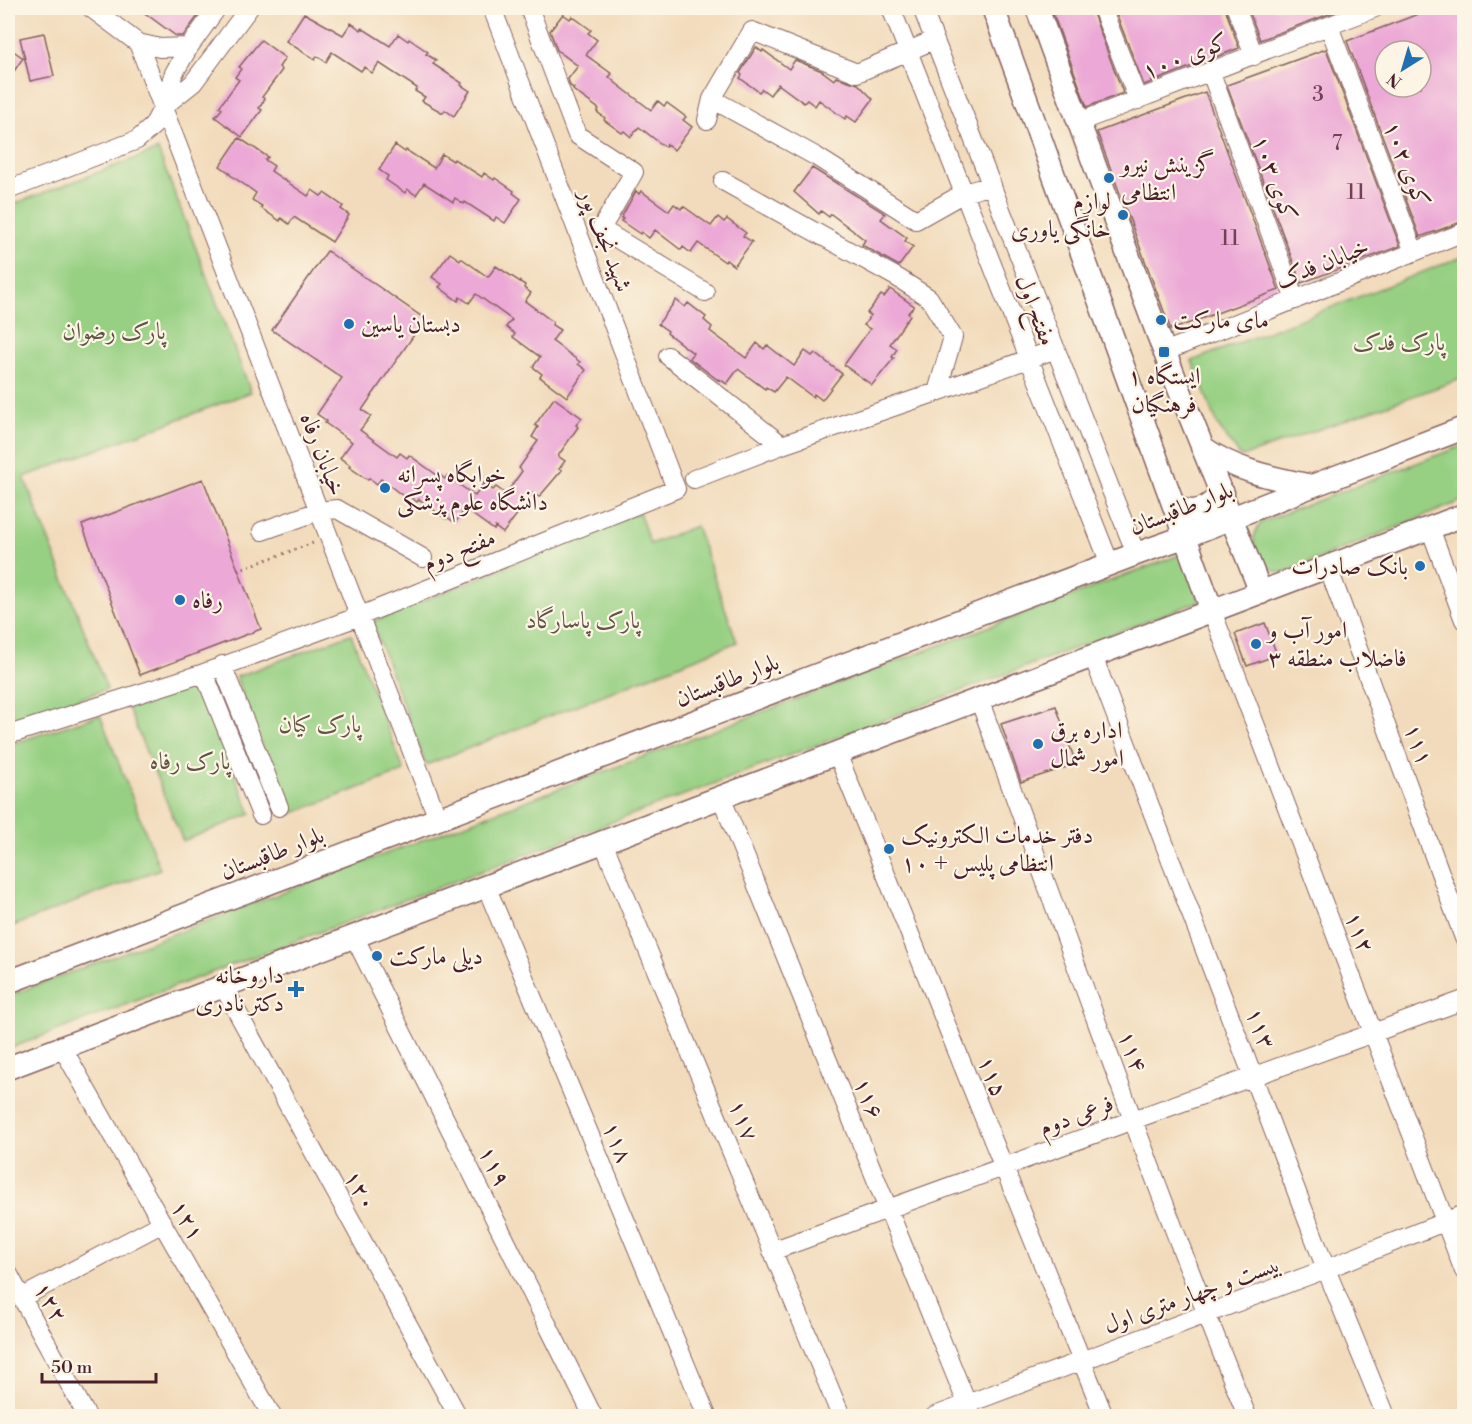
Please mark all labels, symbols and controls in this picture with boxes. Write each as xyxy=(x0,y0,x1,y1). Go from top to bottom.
street label: کوی ۱۰۰ xyxy=(1138,27,1233,87)
north arrow xyxy=(1373,39,1433,99)
text: N xyxy=(1383,68,1406,92)
house number: 3 xyxy=(1312,82,1324,108)
street label: کوی ۱۰۲ xyxy=(1376,117,1436,212)
street label: کوی ۱۰۳ xyxy=(1245,131,1303,226)
house number: 7 xyxy=(1332,131,1343,157)
place label: گزینش نیرو انتظامی xyxy=(1118,148,1215,208)
marker: گزینش نیرو انتظامی xyxy=(1102,171,1116,185)
house number: 11 xyxy=(1347,180,1365,206)
street label: شهید نجف پور xyxy=(570,183,638,297)
place label: لوازم خانگی یاوری xyxy=(1011,187,1111,245)
marker: لوازم خانگی یاوری xyxy=(1116,208,1130,222)
house number: 11 xyxy=(1221,226,1239,252)
street label: خیابان فدک xyxy=(1271,232,1374,296)
street label: مفتح اول xyxy=(1003,271,1062,352)
place label: مای مارکت xyxy=(1173,306,1269,336)
place label: دبستان یاسین xyxy=(361,310,461,340)
marker: مای مارکت xyxy=(1154,313,1168,327)
park label: پارک رضوان xyxy=(62,317,167,348)
marker: دبستان یاسین xyxy=(342,317,356,331)
park label: پارک فدک xyxy=(1353,328,1447,359)
marker: ایستگاه ۱ فرهنگیان xyxy=(1157,345,1171,359)
place label: ایستگاه ۱ فرهنگیان xyxy=(1127,361,1201,420)
street label: خیابان رفاه xyxy=(293,408,352,500)
place label: خوابگاه پسرانه دانشگاه علوم پزشکی xyxy=(397,459,548,523)
street label: بلوار طاقبستان xyxy=(1125,475,1238,542)
marker: خوابگاه پسرانه دانشگاه علوم پزشکی xyxy=(378,481,392,495)
street label: مفتح دوم xyxy=(419,523,502,584)
place label: بانک صادرات xyxy=(1291,552,1408,582)
marker: بانک صادرات xyxy=(1413,559,1427,573)
place label: رفاه xyxy=(192,586,223,616)
marker: رفاه xyxy=(173,593,187,607)
park label: پارک پاسارگاد xyxy=(526,605,642,637)
place label: امور آب و فاضلاب منطقه ۳ xyxy=(1265,616,1407,674)
marker: امور آب و فاضلاب منطقه ۳ xyxy=(1249,637,1263,651)
street label: بلوار طاقبستان xyxy=(671,647,784,714)
park label: پارک کیان xyxy=(279,710,363,741)
place label: اداره برق امور شمال xyxy=(1050,716,1124,774)
street label: ۱۱۱ xyxy=(1397,719,1439,769)
marker: اداره برق امور شمال xyxy=(1031,737,1045,751)
park label: پارک رفاه xyxy=(150,747,232,778)
street label: بلوار طاقبستان xyxy=(216,820,329,887)
place label: دفتر خدمات الکترونیک انتظامی پلیس + ۱۰ xyxy=(901,821,1093,880)
marker: دفتر خدمات الکترونیک انتظامی پلیس + ۱۰ xyxy=(882,842,896,856)
street label: ۱۱۲ xyxy=(1338,907,1381,957)
place label: دیلی مارکت xyxy=(389,942,483,973)
marker: دیلی مارکت xyxy=(370,949,384,963)
place label: داروخانه دکتر نادری xyxy=(195,961,284,1019)
marker: داروخانه دکتر نادری xyxy=(289,982,303,996)
street label: ۱۱۳ xyxy=(1239,1003,1282,1053)
street label: ۱۱۴ xyxy=(1111,1026,1153,1076)
street label: ۱۱۵ xyxy=(970,1051,1014,1102)
street label: ۱۱۶ xyxy=(846,1073,890,1124)
street label: فرعی دوم xyxy=(1035,1089,1119,1148)
street label: ۱۱۷ xyxy=(721,1095,765,1146)
street label: ۱۱۸ xyxy=(595,1117,639,1168)
street label: ۱۱۹ xyxy=(471,1141,517,1192)
street label: ۱۲۰ xyxy=(337,1165,383,1216)
street label: ۱۲۱ xyxy=(164,1195,211,1246)
street label: بیست و چهار متری اول xyxy=(1100,1249,1285,1341)
street label: ۱۲۲ xyxy=(27,1277,73,1328)
scale bar xyxy=(42,1346,156,1384)
text: 50 m xyxy=(51,1356,93,1379)

